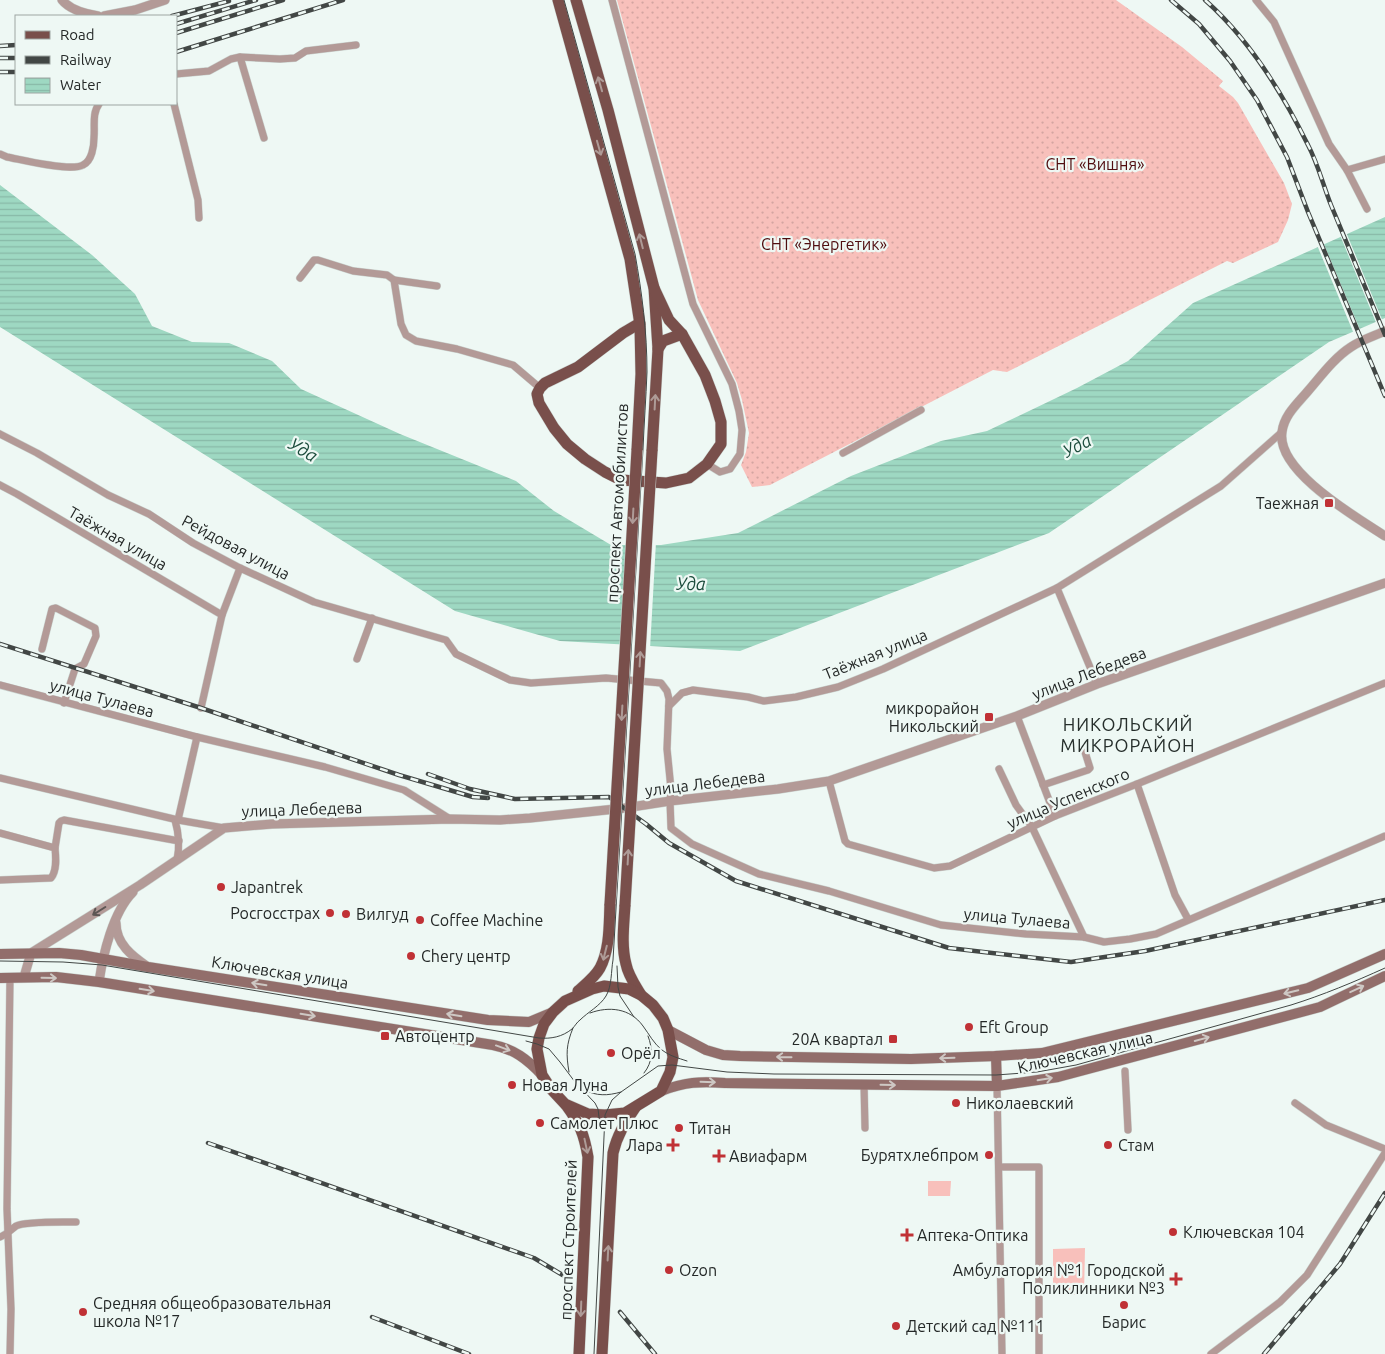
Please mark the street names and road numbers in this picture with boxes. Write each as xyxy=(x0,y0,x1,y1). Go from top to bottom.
street label: проспект Автомобилистов xyxy=(603,403,631,603)
street label: Таёжная улица xyxy=(66,502,170,574)
street label: Рейдовая улица xyxy=(179,511,293,583)
street label: Таёжная улица xyxy=(820,625,930,683)
street label: улица Лебедева xyxy=(1029,643,1149,703)
street label: улица Тулаева xyxy=(48,675,156,721)
street label: улица Успенского xyxy=(1004,764,1132,832)
street label: улица Лебедева xyxy=(644,767,766,799)
street label: улица Лебедева xyxy=(241,798,363,820)
street label: улица Тулаева xyxy=(963,904,1071,932)
street label: Ключевская улица xyxy=(210,952,350,992)
street label: Ключевская улица xyxy=(1016,1028,1154,1076)
street label: проспект Строителей xyxy=(556,1159,580,1321)

